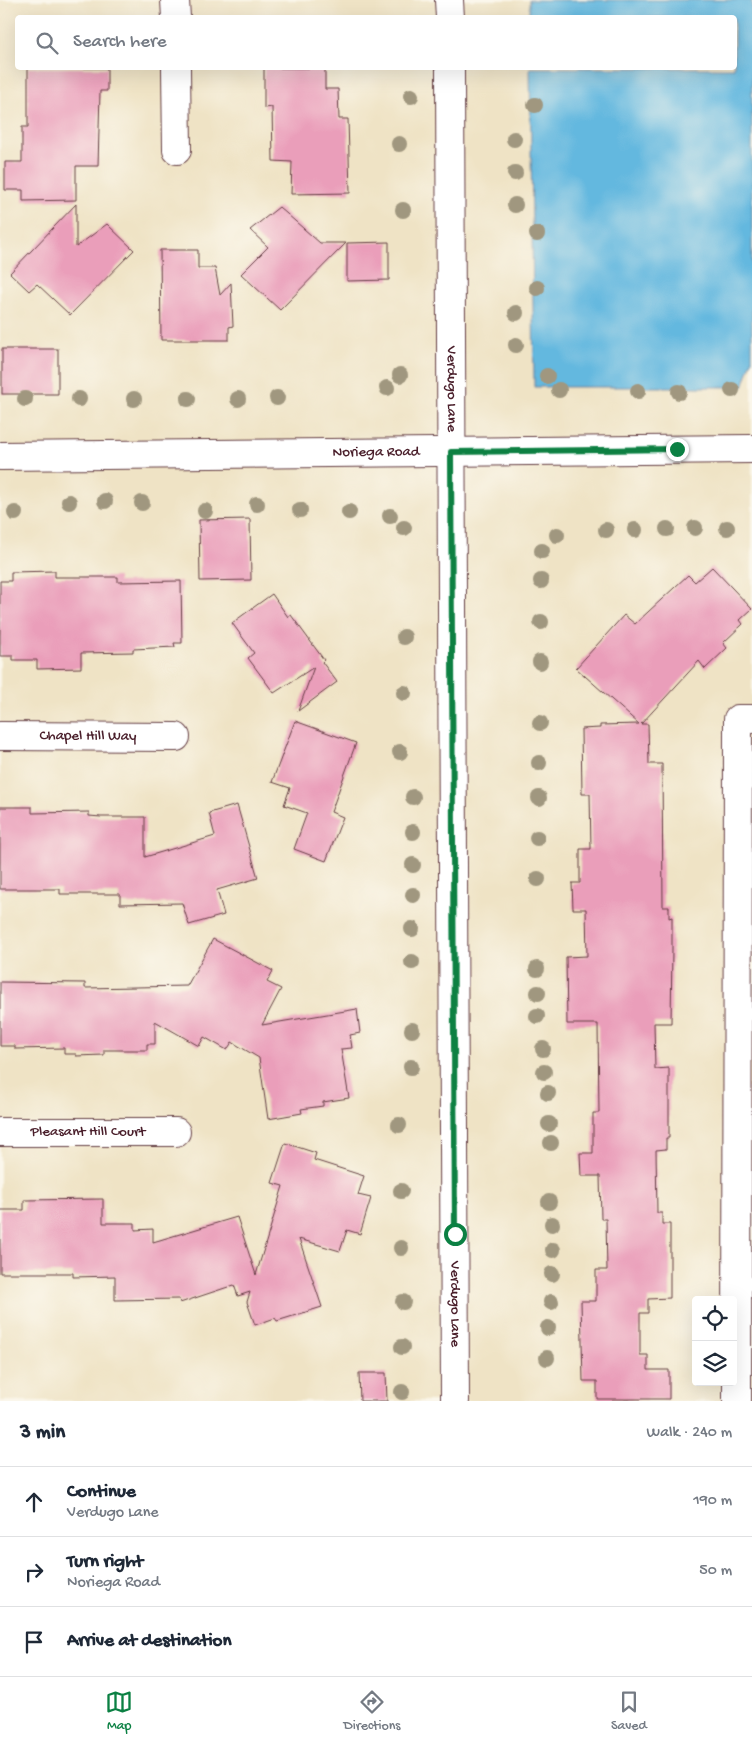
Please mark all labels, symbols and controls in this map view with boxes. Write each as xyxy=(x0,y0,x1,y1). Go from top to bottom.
search box xyxy=(15,15,737,70)
icon: search xyxy=(33,29,61,57)
text: Search here xyxy=(73,31,167,54)
street label: Verdugo Lane xyxy=(442,345,460,432)
route end xyxy=(666,438,689,461)
street label: Noriega Road xyxy=(332,443,421,462)
street label: Chapel Hill Way xyxy=(39,727,137,746)
street label: Pleasant Hill Court xyxy=(30,1123,147,1141)
route start xyxy=(444,1223,467,1246)
street label: Verdugo Lane xyxy=(445,1260,464,1347)
map controls xyxy=(692,1296,737,1386)
button: locate xyxy=(692,1296,737,1341)
button: layers xyxy=(692,1341,737,1386)
text: 3 min xyxy=(20,1421,65,1446)
text: Walk · 240 m xyxy=(647,1424,732,1443)
text: Continue xyxy=(67,1481,136,1504)
icon: ahead xyxy=(20,1488,48,1516)
text: 190 m xyxy=(693,1492,732,1511)
text: Verdugo Lane xyxy=(67,1504,159,1523)
text: Turn right xyxy=(67,1551,143,1574)
icon: right xyxy=(20,1558,48,1586)
text: 50 m xyxy=(699,1562,732,1581)
text: Noriega Road xyxy=(67,1574,160,1593)
icon: arrive xyxy=(20,1628,48,1656)
text: Arrive at destination xyxy=(67,1630,231,1653)
tab: Map xyxy=(105,1688,133,1735)
tab: Directions xyxy=(344,1688,401,1735)
tab: Saved xyxy=(611,1688,647,1735)

